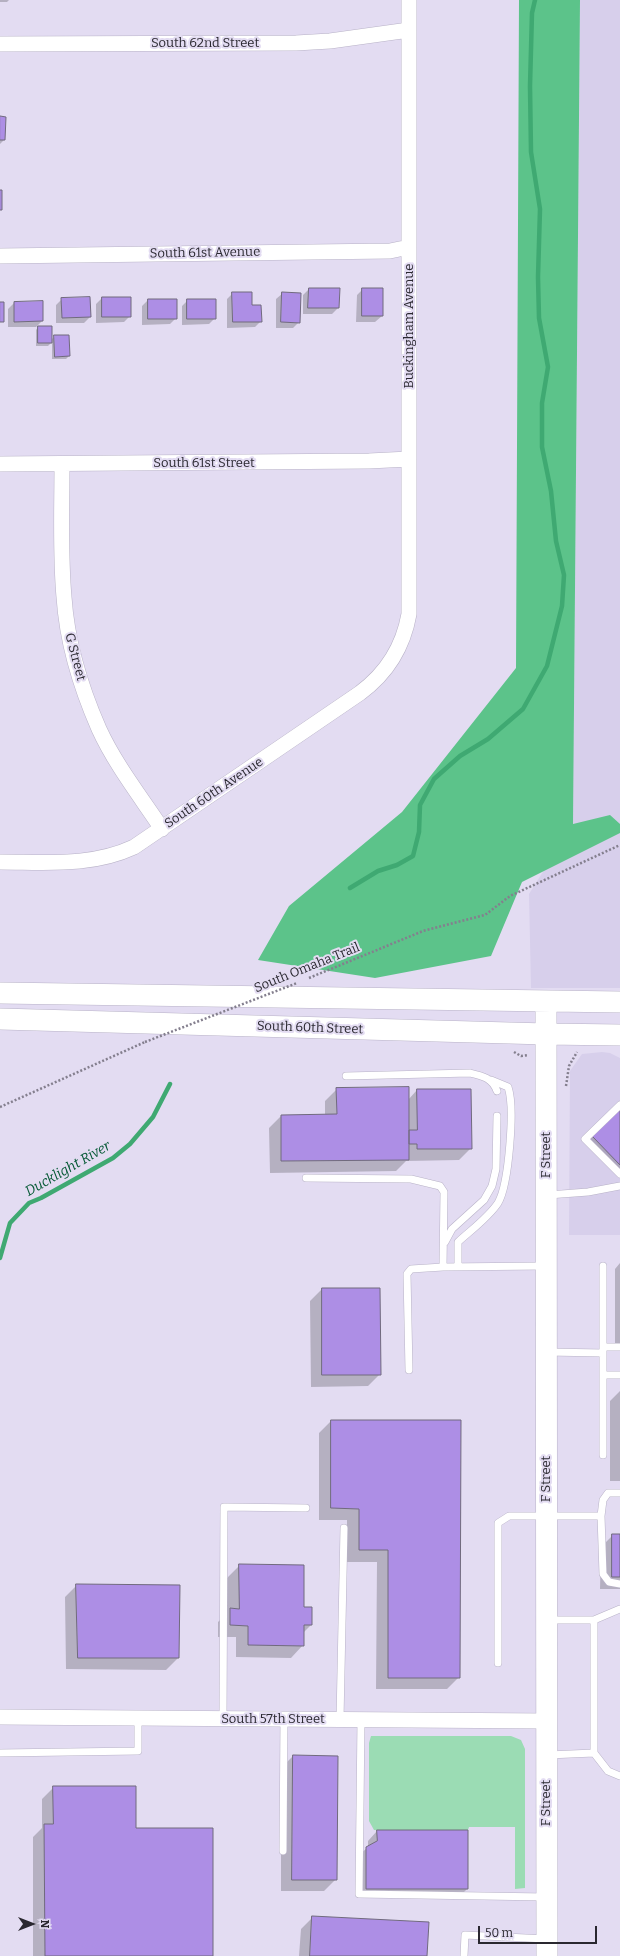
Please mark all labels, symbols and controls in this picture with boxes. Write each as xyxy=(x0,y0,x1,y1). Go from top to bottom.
street label: South 62nd Street xyxy=(151,35,259,51)
street label: South 61st Avenue xyxy=(150,244,260,262)
street label: Buckingham Avenue xyxy=(401,264,417,388)
street label: South 61st Street xyxy=(153,455,255,471)
street label: G Street xyxy=(61,631,89,683)
street label: South 60th Avenue xyxy=(162,754,266,832)
street label: South Omaha Trail xyxy=(252,940,362,996)
street label: South 60th Street xyxy=(257,1018,363,1038)
street label: F Street xyxy=(538,1132,554,1178)
water label: Ducklight River xyxy=(22,1138,114,1200)
street label: F Street xyxy=(538,1456,554,1502)
street label: South 57th Street xyxy=(221,1711,325,1727)
street label: F Street xyxy=(538,1780,554,1826)
north arrow xyxy=(12,1904,52,1944)
scale bar xyxy=(480,1918,599,1944)
text: N xyxy=(38,1920,51,1928)
text: 50 m xyxy=(485,1926,513,1940)

